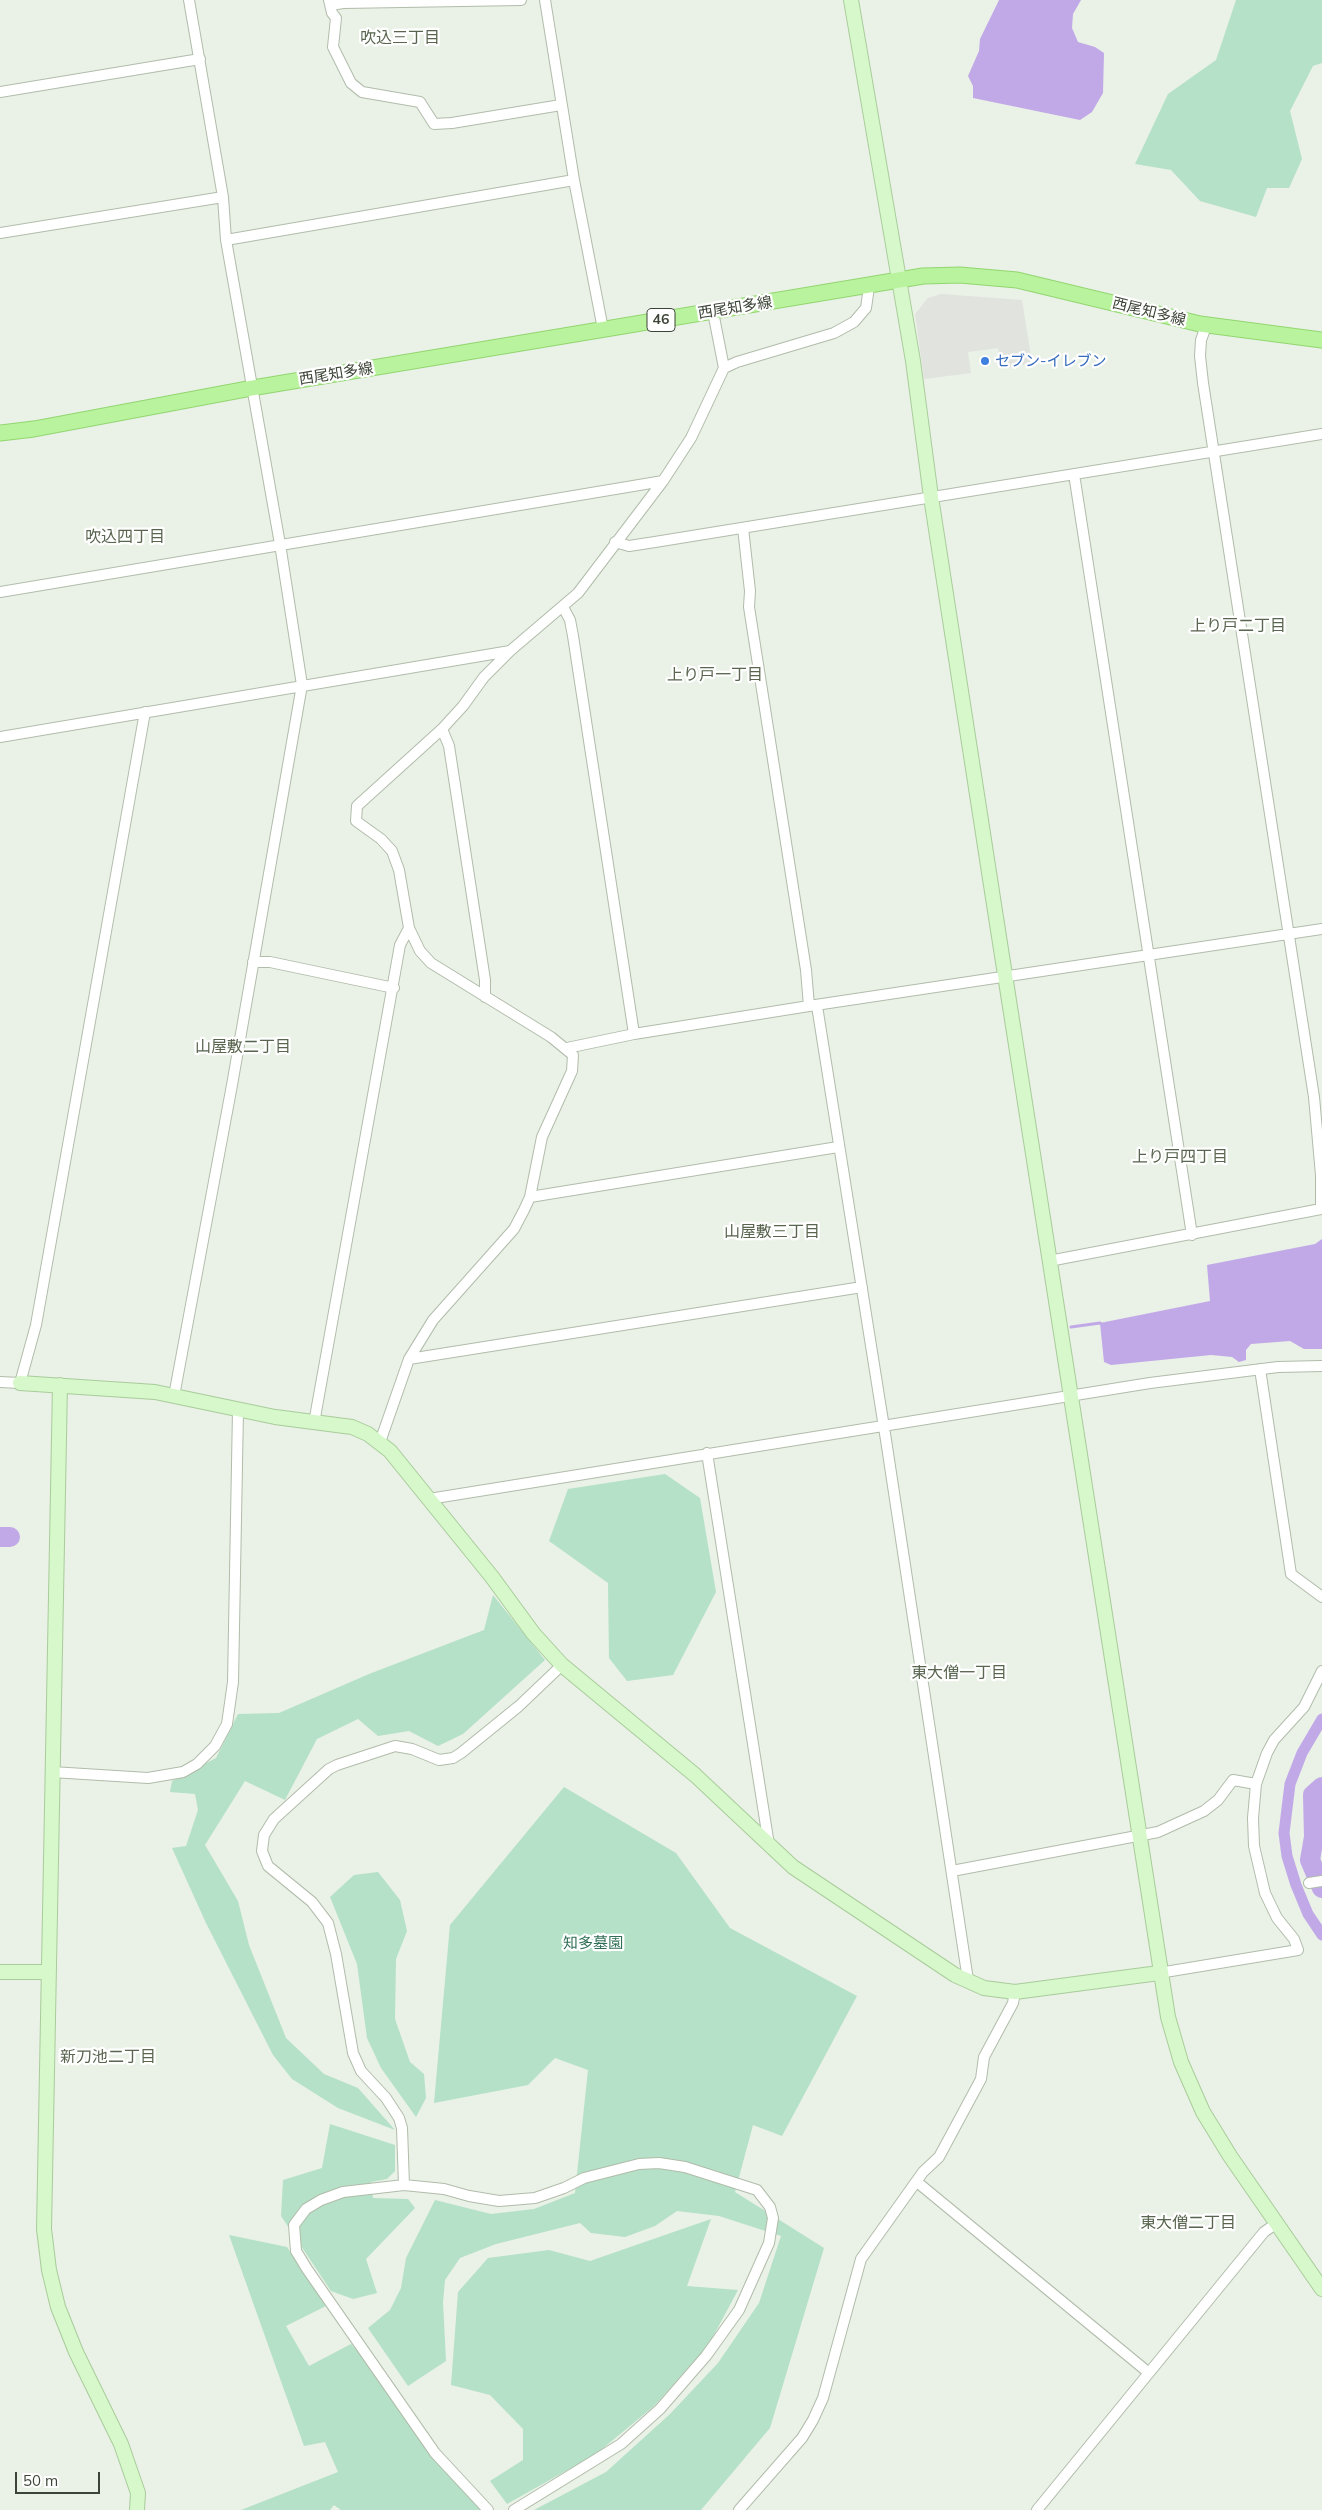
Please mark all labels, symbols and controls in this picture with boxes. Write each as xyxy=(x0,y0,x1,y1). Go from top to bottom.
district label: 吹込三丁目 xyxy=(360,28,440,48)
street label: 西尾知多線 xyxy=(697,293,773,323)
street label: 西尾知多線 xyxy=(1110,294,1188,330)
road number: 46 xyxy=(647,308,675,332)
place label: セブン-イレブン xyxy=(995,352,1106,370)
marker: セブン-イレブン xyxy=(979,355,991,367)
street label: 西尾知多線 xyxy=(298,359,374,389)
district label: 吹込四丁目 xyxy=(85,527,165,547)
district label: 上り戸二丁目 xyxy=(1190,616,1286,636)
district label: 上り戸一丁目 xyxy=(667,665,763,685)
district label: 山屋敷二丁目 xyxy=(195,1037,291,1057)
district label: 上り戸四丁目 xyxy=(1132,1147,1228,1167)
district label: 山屋敷三丁目 xyxy=(724,1222,820,1242)
district label: 東大僧一丁目 xyxy=(911,1663,1007,1683)
park label: 知多墓園 xyxy=(563,1934,623,1952)
district label: 新刀池二丁目 xyxy=(60,2047,156,2067)
district label: 東大僧二丁目 xyxy=(1140,2213,1236,2233)
scale bar xyxy=(18,2462,102,2494)
text: 50 m xyxy=(23,2471,58,2490)

